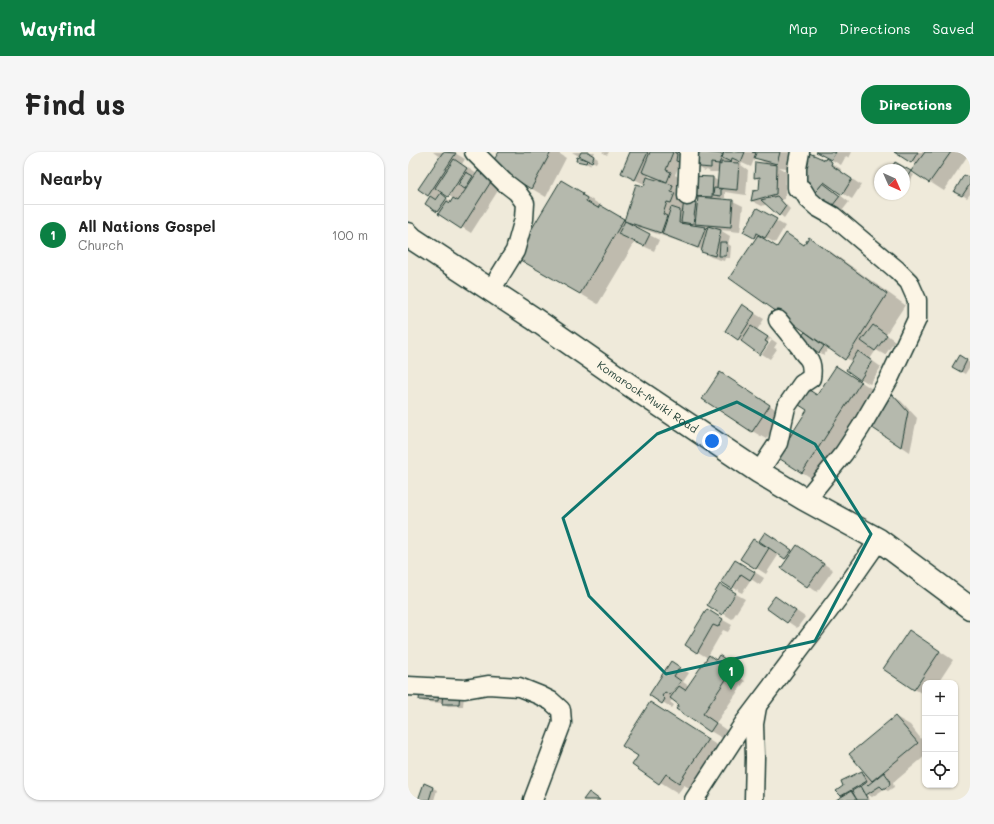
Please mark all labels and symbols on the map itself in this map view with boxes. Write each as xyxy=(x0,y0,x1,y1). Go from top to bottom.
north arrow xyxy=(874,164,910,200)
street label: Komarock-Mwiki Road xyxy=(595,357,701,436)
your location xyxy=(702,431,722,451)
pin: 1 xyxy=(718,657,744,690)

